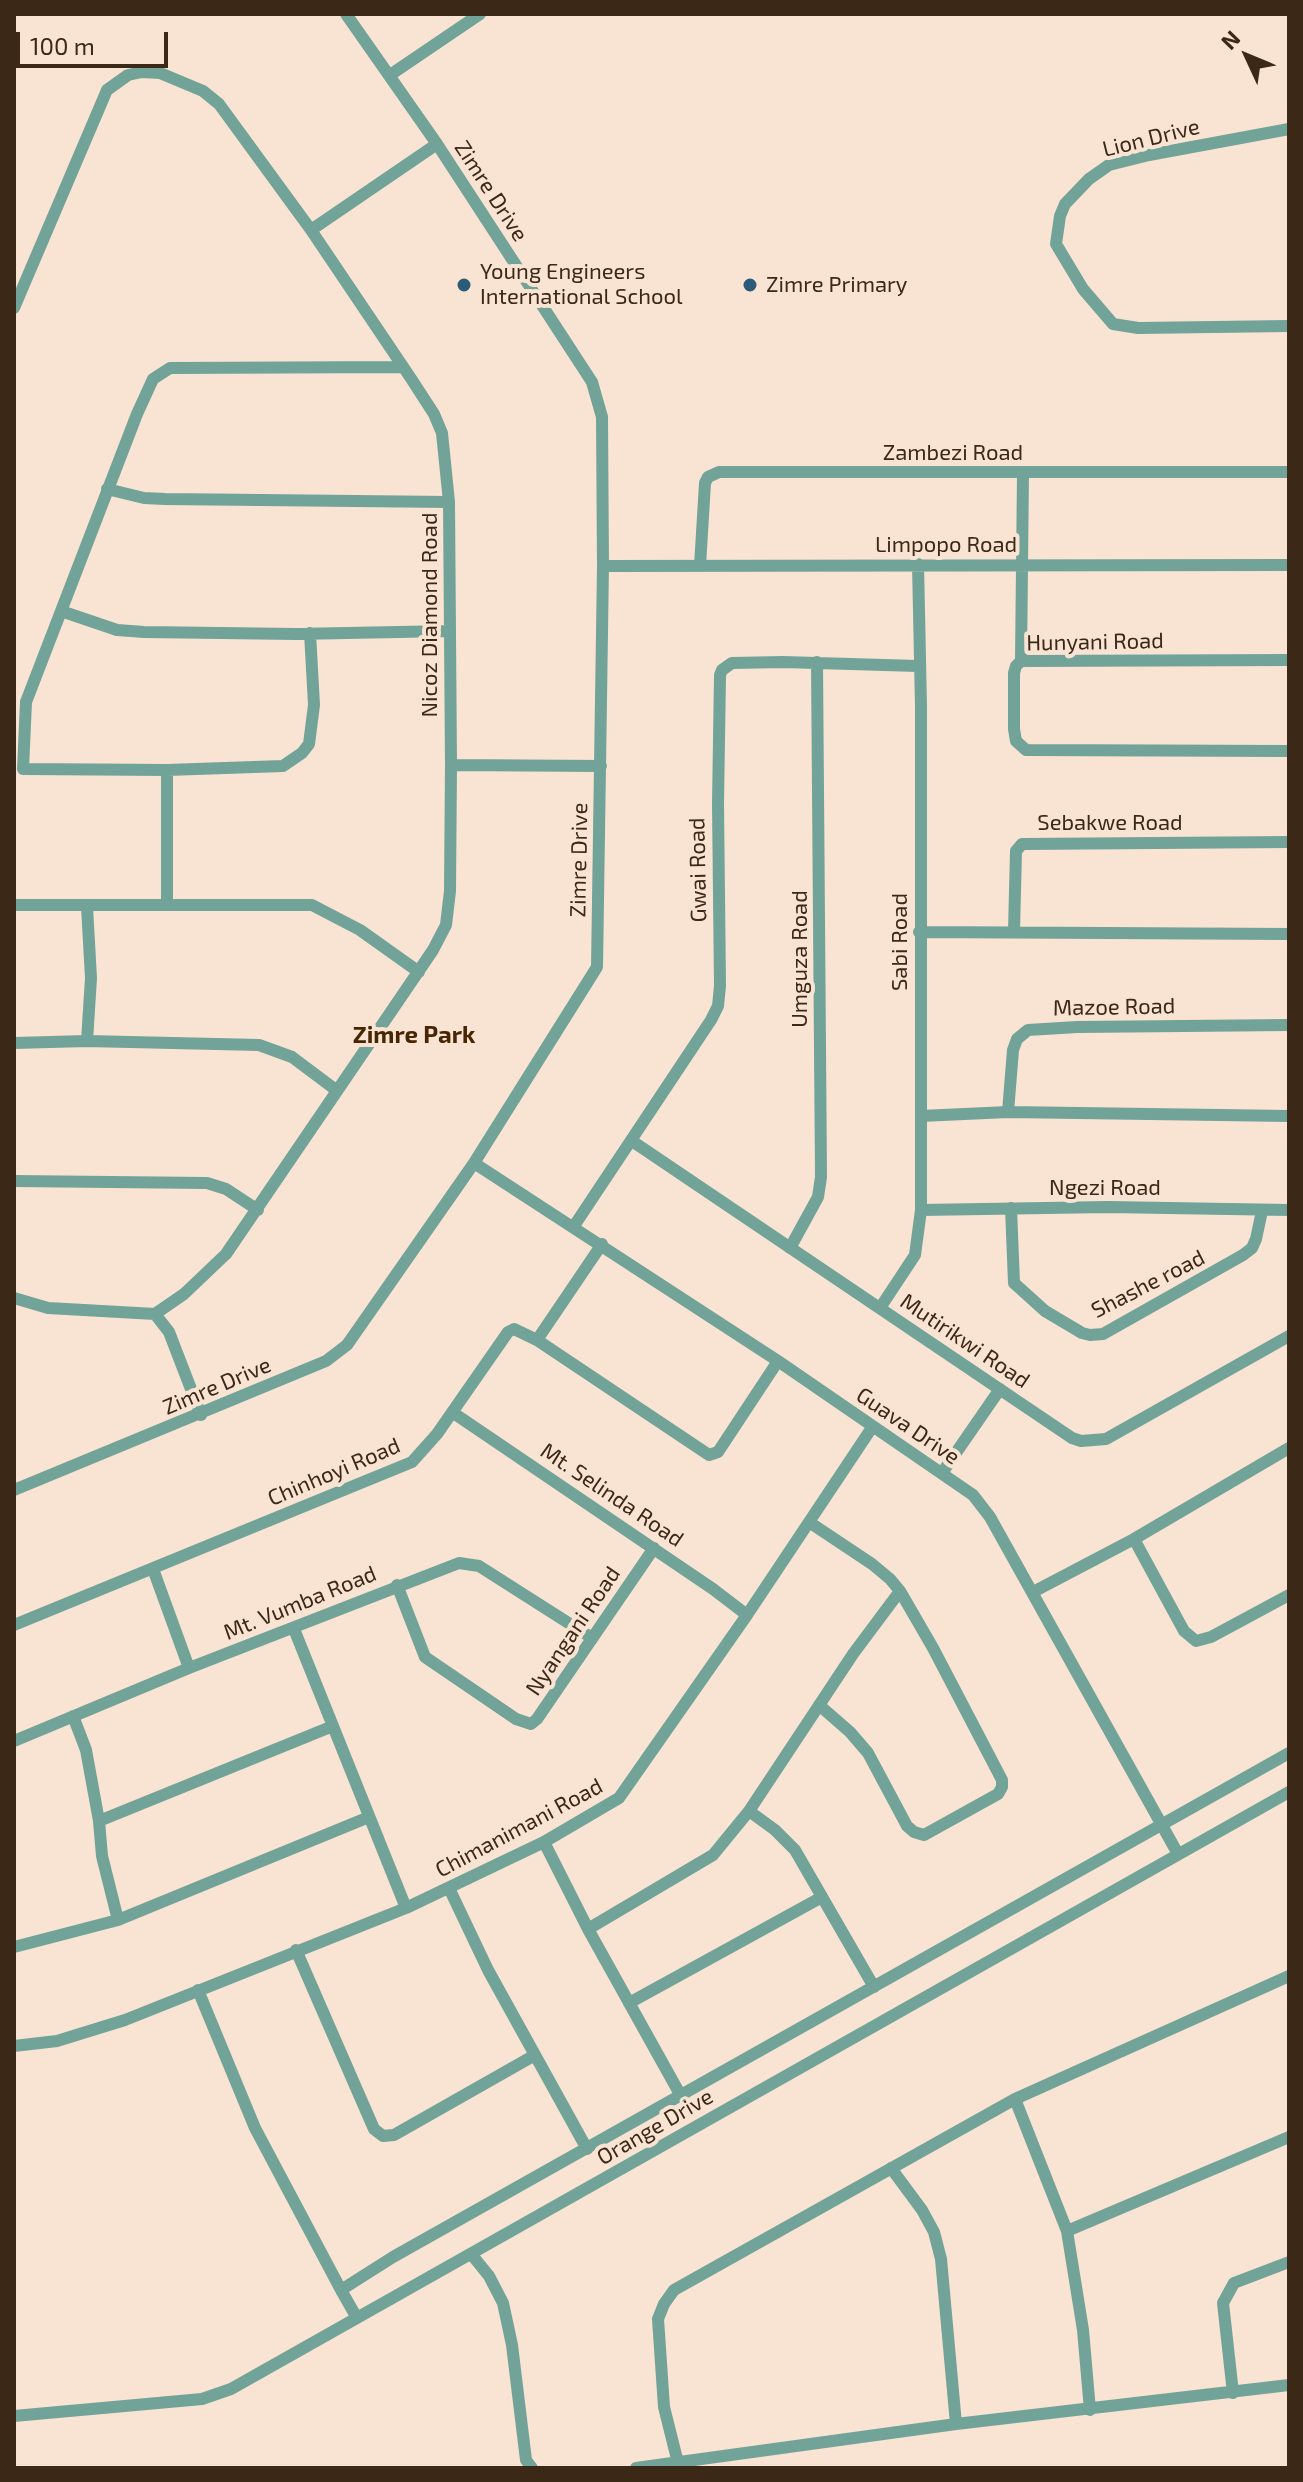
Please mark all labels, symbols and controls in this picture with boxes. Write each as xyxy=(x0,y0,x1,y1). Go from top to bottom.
scale bar xyxy=(20,16,172,66)
north arrow xyxy=(1207,16,1287,96)
text: N xyxy=(1215,25,1245,54)
text: 100 m xyxy=(30,31,95,60)
street label: Lion Drive xyxy=(1100,113,1202,163)
street label: Zimre Drive xyxy=(449,136,533,246)
place label: Young Engineers International School xyxy=(480,259,682,310)
place label: Zimre Primary xyxy=(766,272,908,298)
marker: Young Engineers International School xyxy=(455,276,473,294)
marker: Zimre Primary xyxy=(741,276,759,294)
street label: Zambezi Road xyxy=(883,440,1023,466)
street label: Nicoz Diamond Road xyxy=(417,512,443,718)
street label: Limpopo Road xyxy=(875,532,1017,558)
street label: Hunyani Road xyxy=(1026,628,1164,656)
street label: Zimre Drive xyxy=(565,802,593,918)
street label: Sebakwe Road xyxy=(1037,810,1183,836)
street label: Gwai Road xyxy=(684,817,712,923)
street label: Umguza Road xyxy=(787,890,813,1028)
street label: Sabi Road xyxy=(887,893,913,991)
street label: Mazoe Road xyxy=(1053,993,1175,1021)
district label: Zimre Park xyxy=(353,1021,475,1049)
street label: Ngezi Road xyxy=(1049,1175,1161,1201)
street label: Shashe road xyxy=(1087,1244,1209,1324)
street label: Mutirikwi Road xyxy=(895,1288,1035,1394)
street label: Zimre Drive xyxy=(159,1351,275,1421)
street label: Guava Drive xyxy=(851,1382,965,1470)
street label: Chinhoyi Road xyxy=(264,1432,404,1512)
street label: Mt. Selinda Road xyxy=(535,1437,689,1553)
street label: Mt. Vumba Road xyxy=(220,1560,380,1646)
street label: Nyangani Road xyxy=(520,1561,626,1701)
street label: Chimanimani Road xyxy=(431,1773,607,1883)
street label: Orange Drive xyxy=(592,2083,718,2171)

